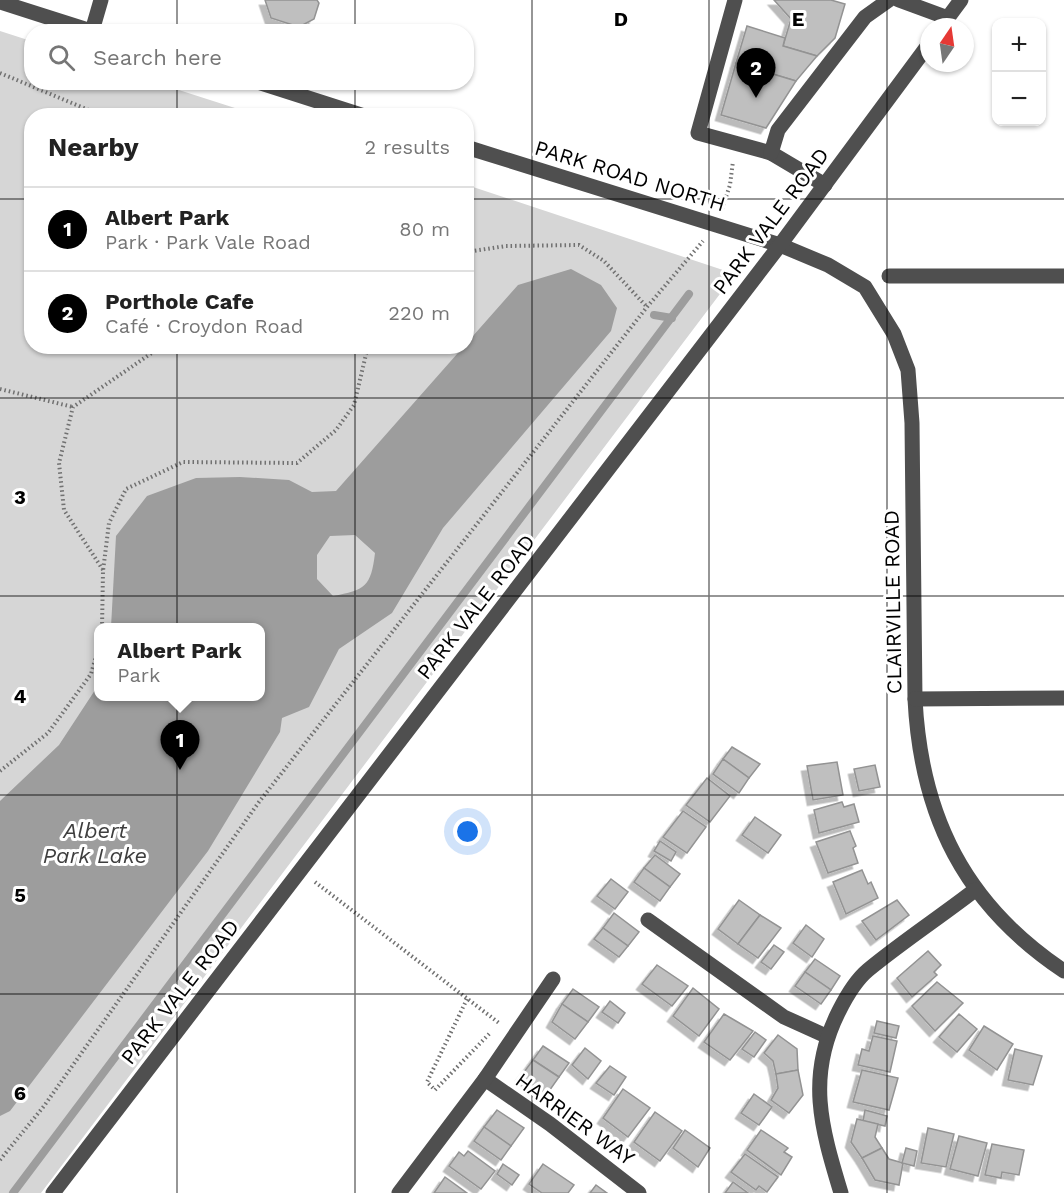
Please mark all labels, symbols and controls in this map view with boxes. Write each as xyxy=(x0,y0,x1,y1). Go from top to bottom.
text: D xyxy=(614,7,628,31)
text: E xyxy=(792,7,804,31)
north arrow xyxy=(920,18,974,72)
map controls xyxy=(992,18,1046,126)
button: + xyxy=(992,18,1046,72)
search box xyxy=(24,24,474,90)
icon: search xyxy=(45,41,78,74)
text: Search here xyxy=(93,45,222,70)
pin: 2 xyxy=(736,48,776,98)
button: − xyxy=(992,72,1046,126)
text: Nearby xyxy=(48,132,139,162)
text: 2 results xyxy=(365,135,450,159)
street label: PARK ROAD NORTH xyxy=(532,135,729,216)
street label: PARK VALE ROAD xyxy=(707,142,834,299)
text: Albert Park xyxy=(105,205,229,230)
text: 1 xyxy=(63,217,72,241)
text: 80 m xyxy=(399,217,450,241)
text: Park · Park Vale Road xyxy=(105,230,311,254)
text: Porthole Cafe xyxy=(105,289,254,314)
text: 2 xyxy=(62,301,73,325)
text: 220 m xyxy=(388,301,450,325)
text: Café · Croydon Road xyxy=(105,314,303,338)
text: 3 xyxy=(14,485,26,509)
street label: CLAIRVILLE ROAD xyxy=(878,510,907,694)
street label: PARK VALE ROAD xyxy=(411,529,540,684)
popup xyxy=(94,623,265,701)
text: Albert Park xyxy=(117,638,242,663)
text: Park xyxy=(117,663,160,687)
text: 4 xyxy=(14,684,27,708)
pin: 1 xyxy=(160,720,200,770)
your location xyxy=(453,817,482,846)
water label: Albert Park Lake xyxy=(43,818,147,868)
text: 5 xyxy=(14,883,26,907)
street label: PARK VALE ROAD xyxy=(115,914,244,1069)
street label: HARRIER WAY xyxy=(511,1067,640,1170)
text: 6 xyxy=(14,1081,26,1105)

